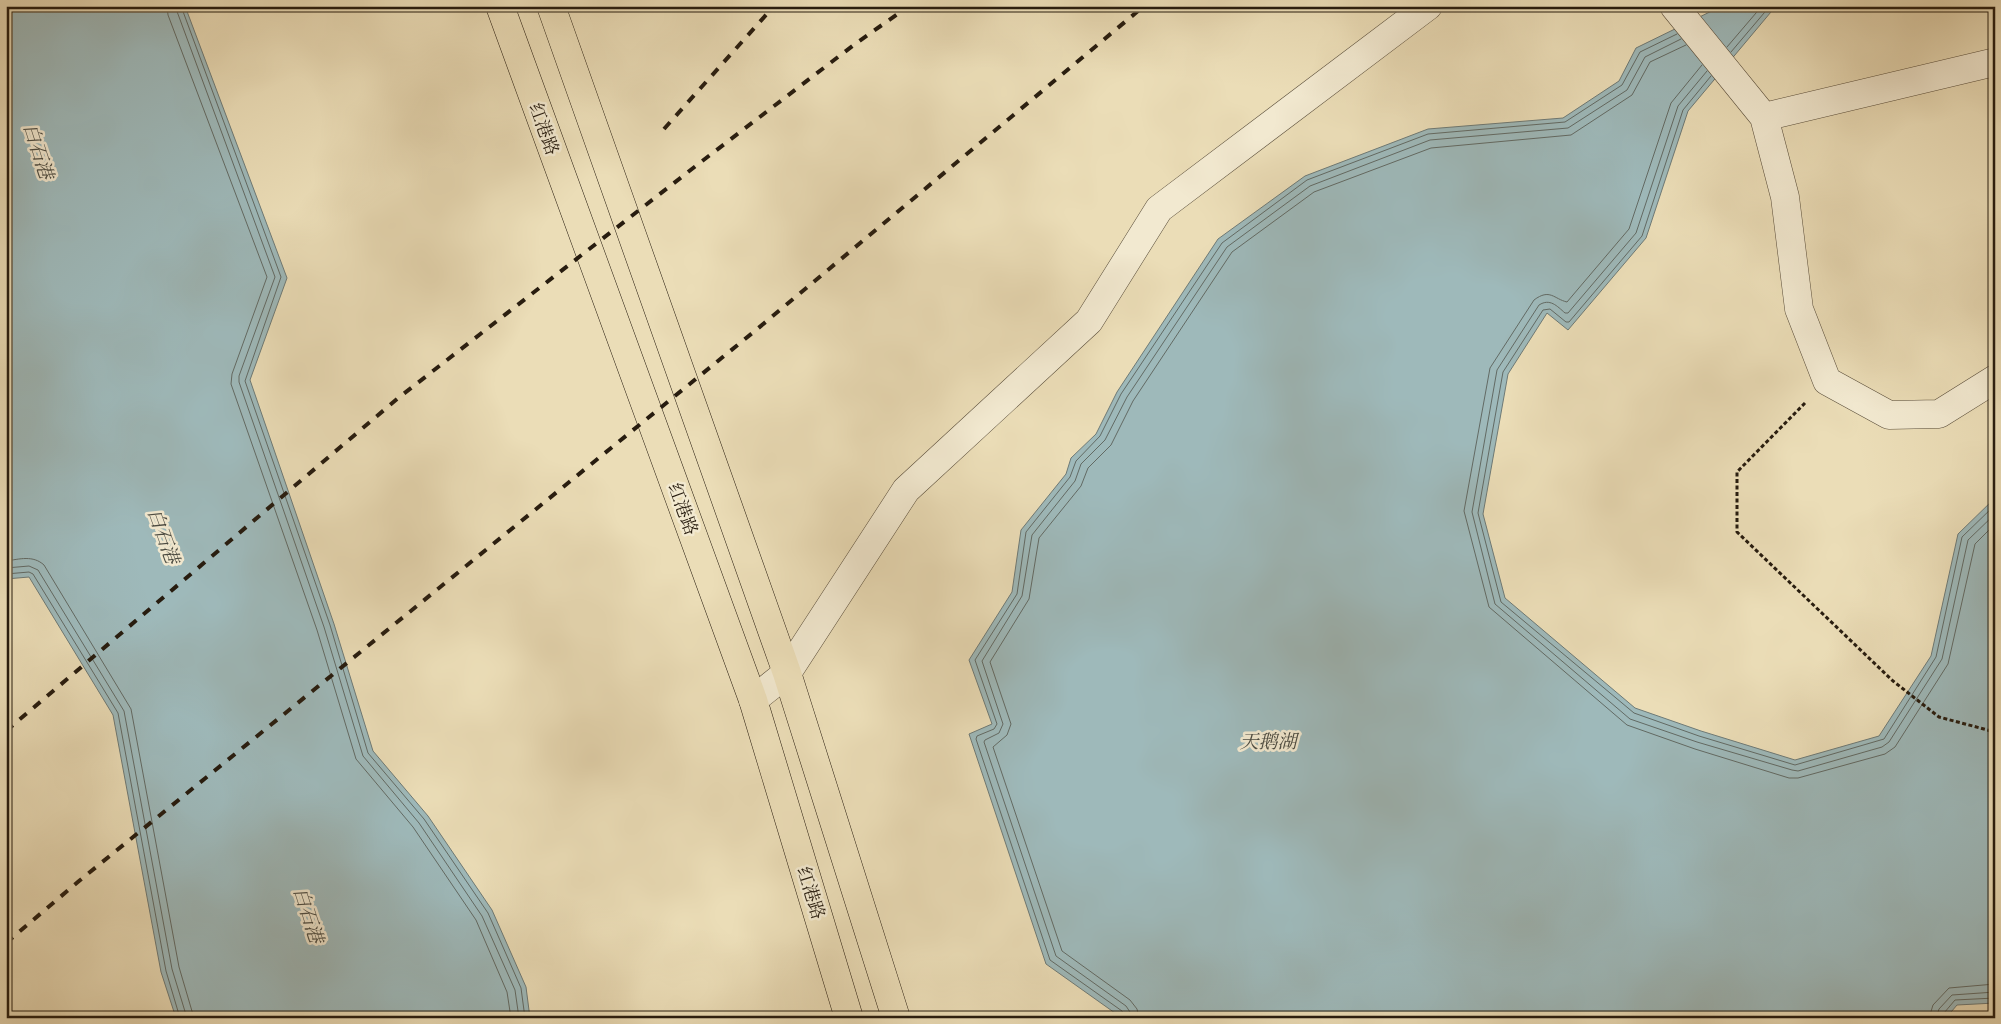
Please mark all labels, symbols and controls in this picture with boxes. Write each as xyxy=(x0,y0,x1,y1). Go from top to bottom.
street label: 红港路 xyxy=(523,100,563,159)
water label: 白石港 xyxy=(17,121,58,185)
street label: 红港路 xyxy=(662,480,702,539)
water label: 白石港 xyxy=(141,506,184,570)
water label: 天鹅湖 xyxy=(1239,731,1299,755)
street label: 红港路 xyxy=(791,864,828,923)
water label: 白石港 xyxy=(287,885,328,949)

